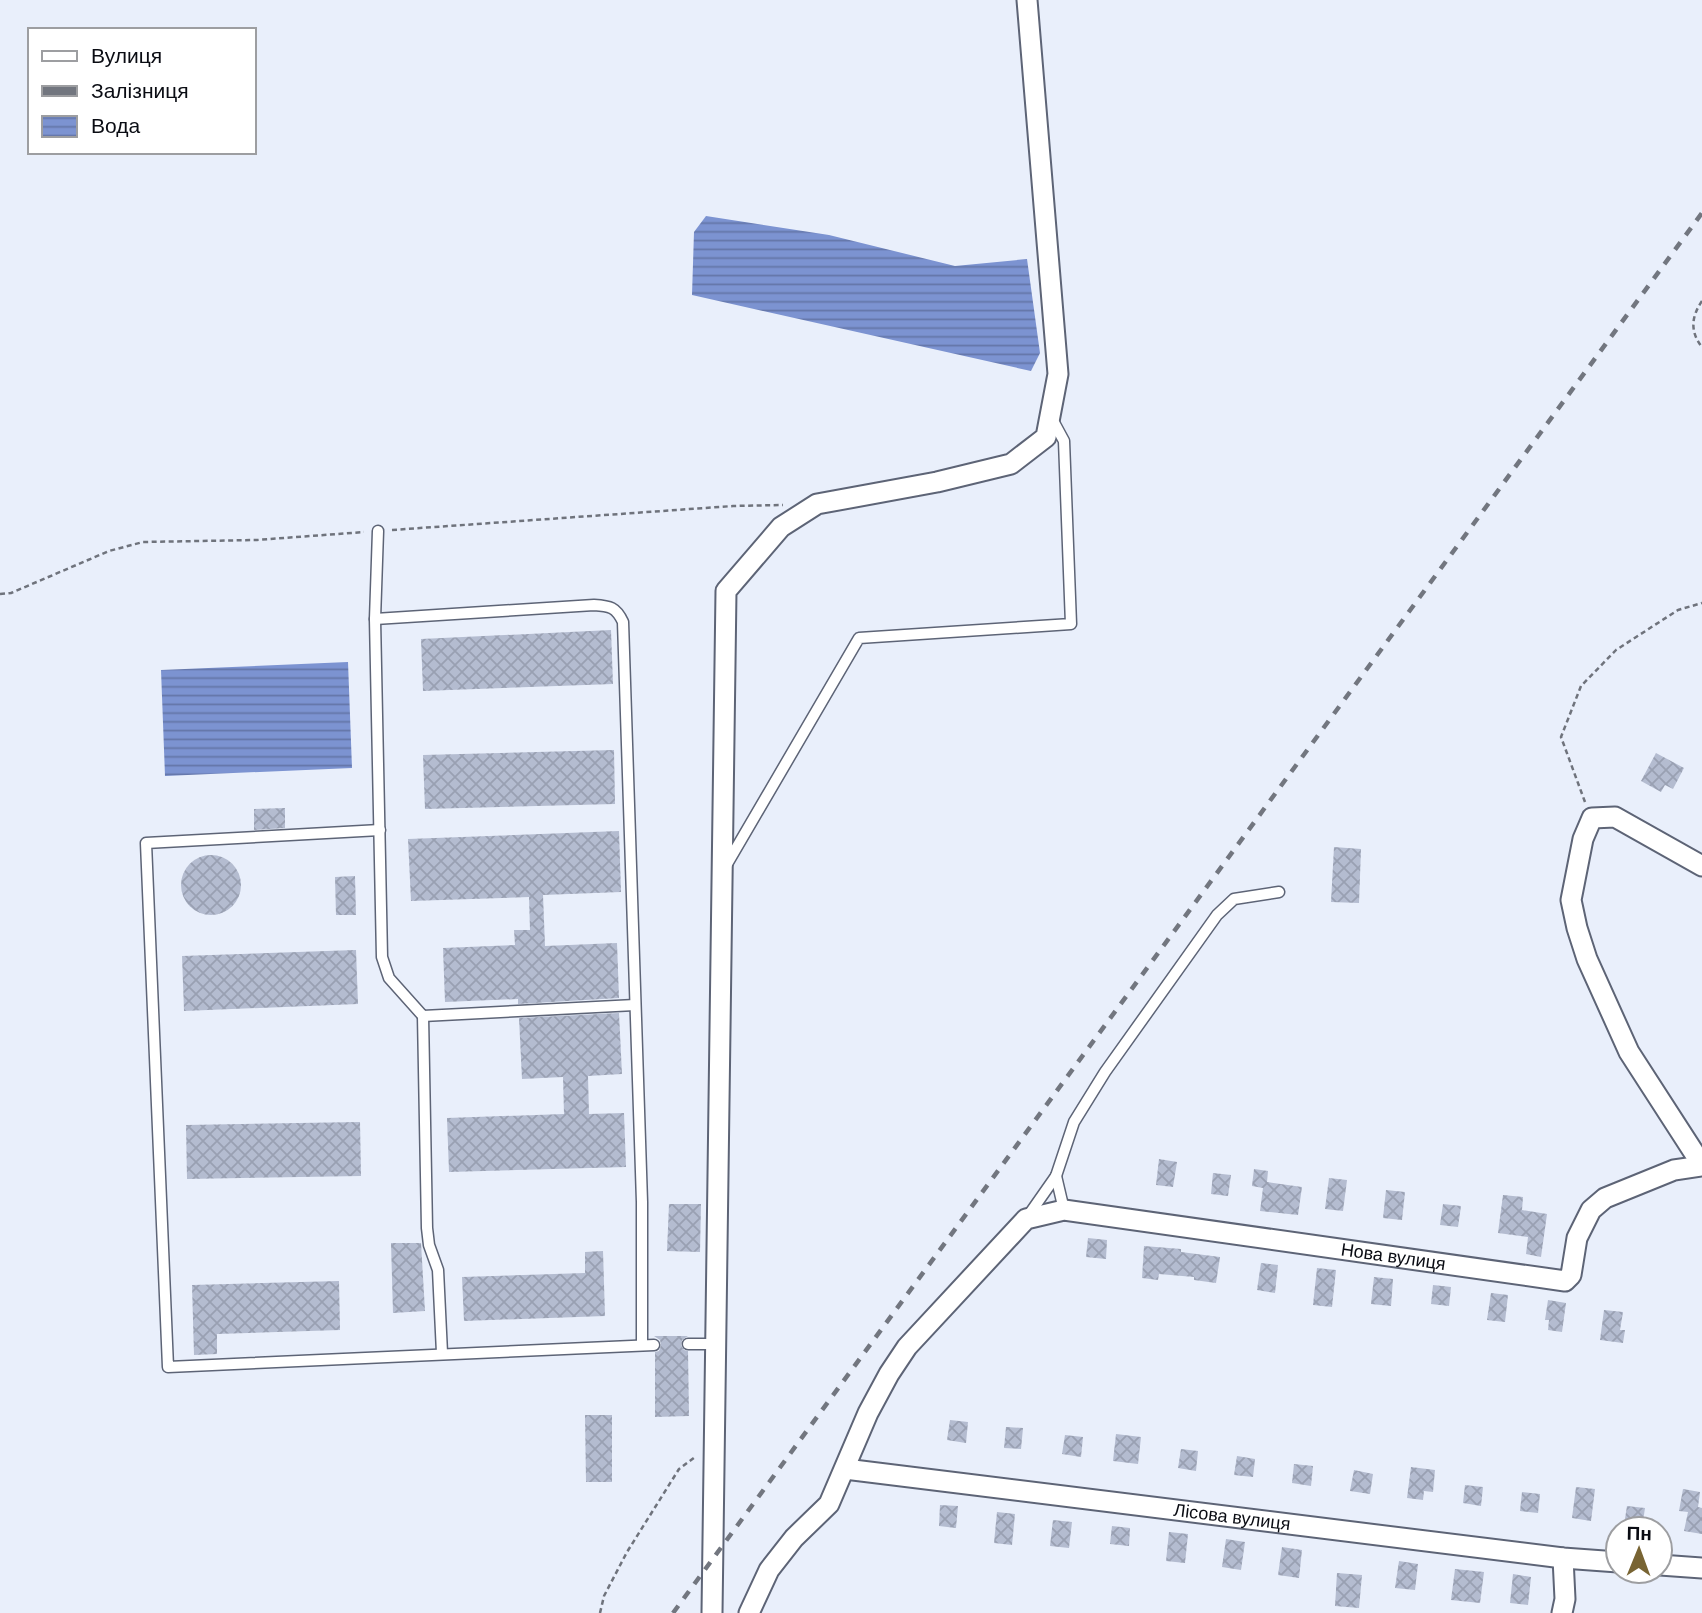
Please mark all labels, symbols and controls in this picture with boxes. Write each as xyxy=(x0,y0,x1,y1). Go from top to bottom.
legend xyxy=(28,28,256,154)
text: Вулиця xyxy=(91,42,162,70)
text: Залізниця xyxy=(91,77,189,105)
text: Вода xyxy=(91,112,140,140)
street label: Нова вулиця xyxy=(1339,1237,1447,1276)
street label: Лісова вулиця xyxy=(1172,1498,1292,1536)
north arrow xyxy=(1604,1515,1674,1585)
text: Пн xyxy=(1627,1521,1652,1546)

